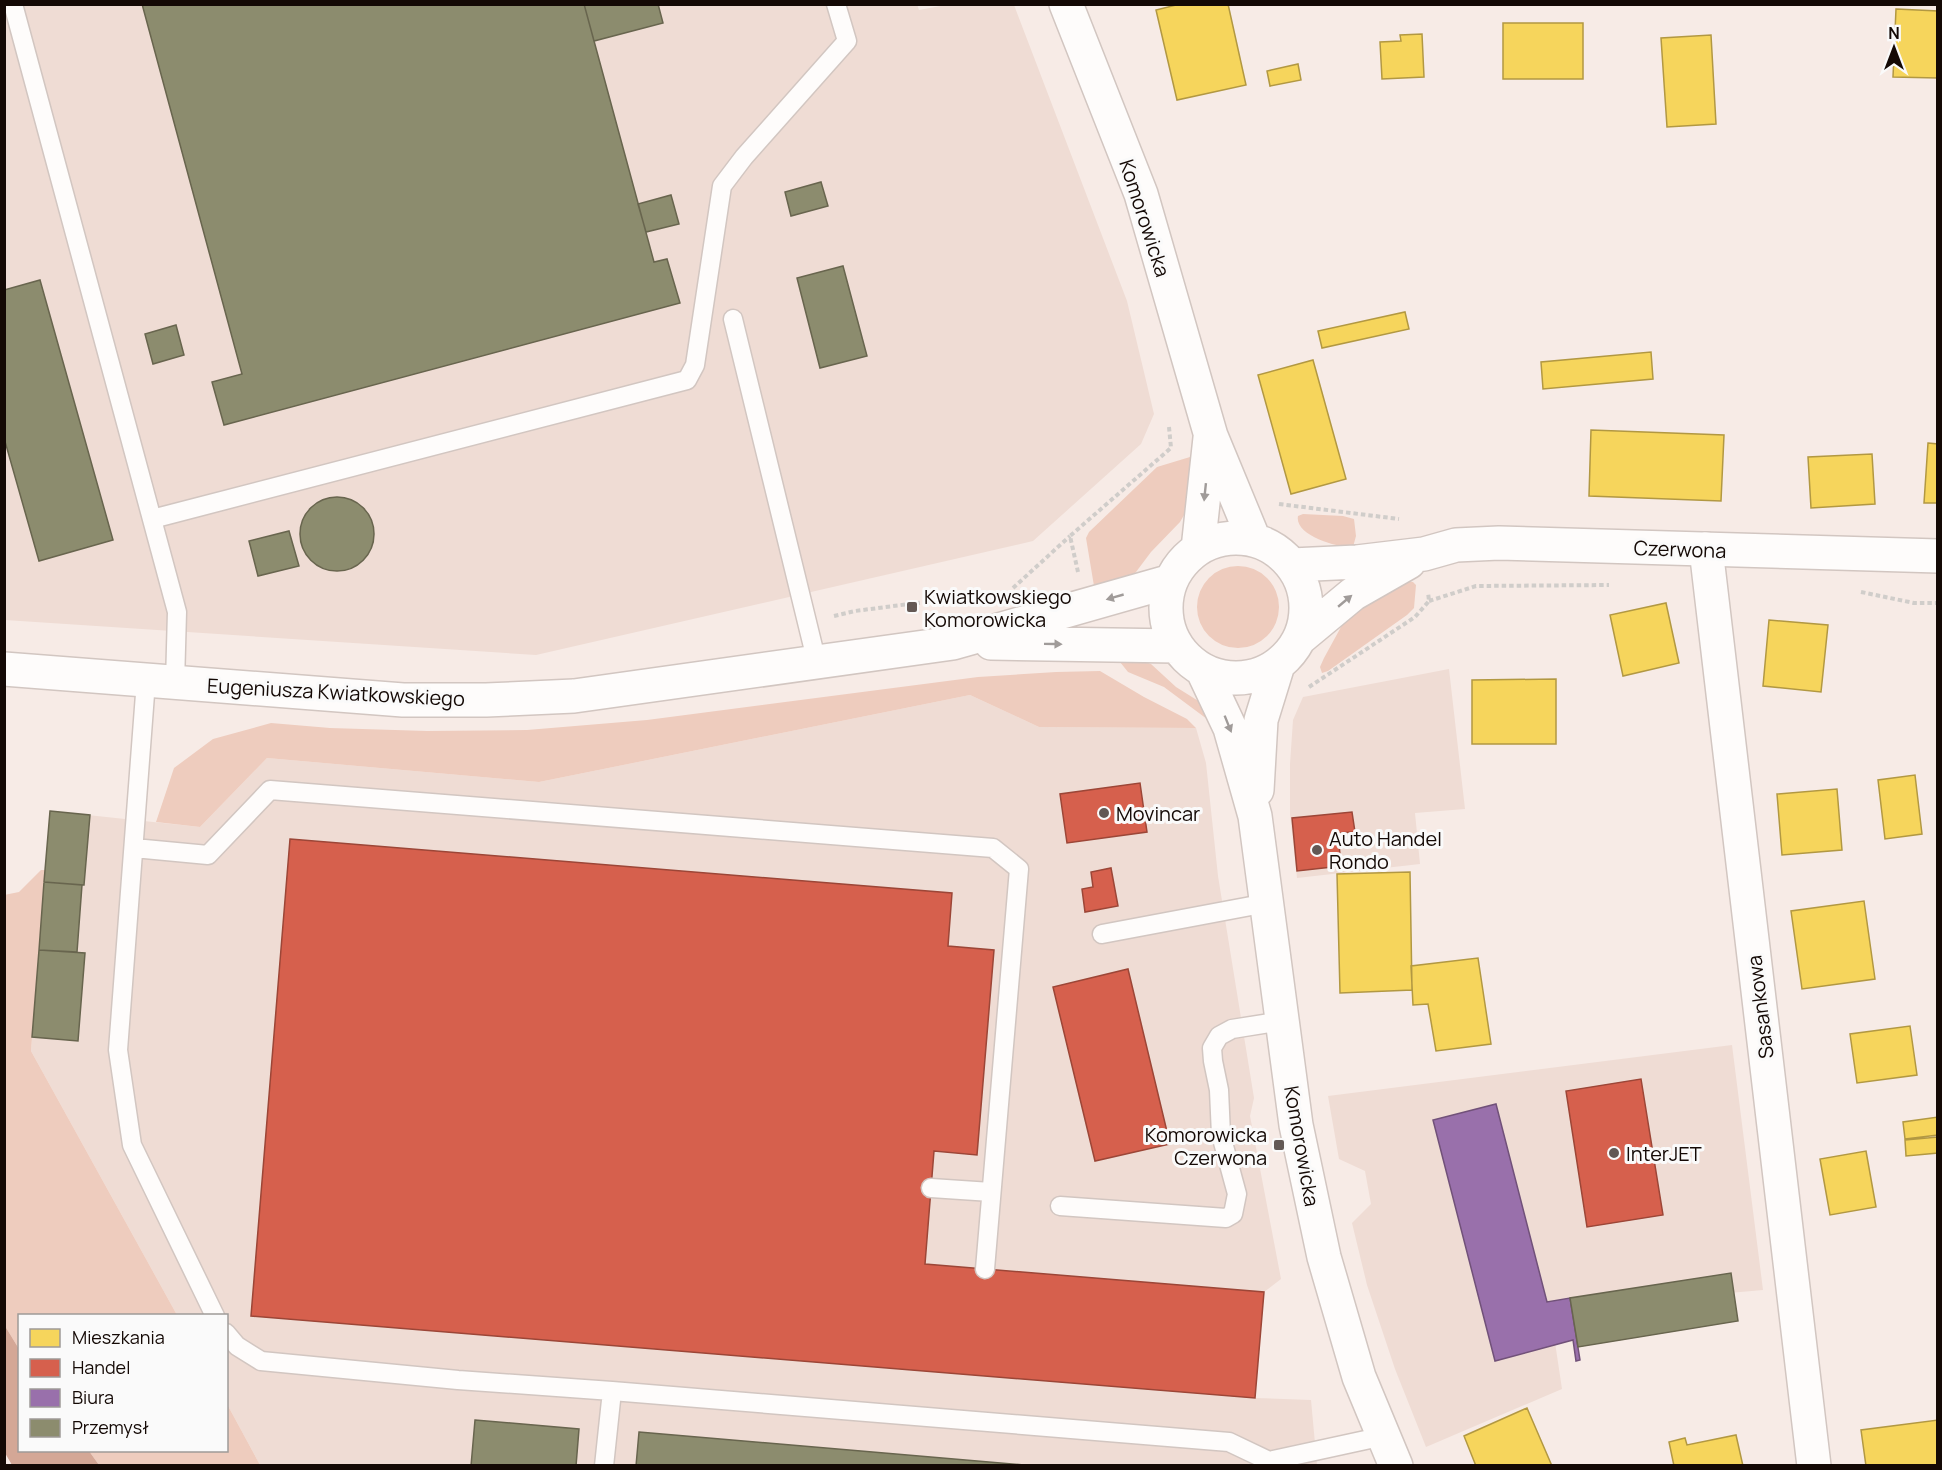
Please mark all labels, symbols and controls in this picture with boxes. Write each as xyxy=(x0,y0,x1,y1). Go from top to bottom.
north arrow xyxy=(1864,18,1924,78)
text: N xyxy=(1888,22,1900,44)
street label: Komorowicka xyxy=(1113,156,1177,280)
one-way arrow xyxy=(1200,483,1209,502)
street label: Czerwona xyxy=(1633,534,1727,564)
place label: Kwiatkowskiego Komorowicka xyxy=(924,583,1072,633)
one-way arrow xyxy=(1106,593,1124,602)
one-way arrow xyxy=(1337,594,1353,607)
marker: Kwiatkowskiego Komorowicka xyxy=(905,600,919,614)
one-way arrow xyxy=(1044,639,1063,649)
street label: Eugeniusza Kwiatkowskiego xyxy=(206,672,466,712)
one-way arrow xyxy=(1224,715,1233,733)
place label: Movincar xyxy=(1116,800,1200,827)
marker: Movincar xyxy=(1097,806,1111,820)
place label: Auto Handel Rondo xyxy=(1329,825,1442,875)
marker: Auto Handel Rondo xyxy=(1310,843,1324,857)
street label: Sasankowa xyxy=(1740,954,1780,1060)
street label: Komorowicka xyxy=(1278,1083,1326,1209)
place label: Komorowicka Czerwona xyxy=(1145,1121,1267,1171)
marker: Komorowicka Czerwona xyxy=(1272,1138,1286,1152)
place label: InterJET xyxy=(1626,1140,1702,1167)
marker: InterJET xyxy=(1607,1146,1621,1160)
legend xyxy=(18,1314,228,1452)
text: Mieszkania xyxy=(72,1325,165,1349)
text: Handel xyxy=(72,1355,130,1379)
text: Biura xyxy=(72,1385,114,1409)
text: Przemysł xyxy=(72,1415,149,1439)

